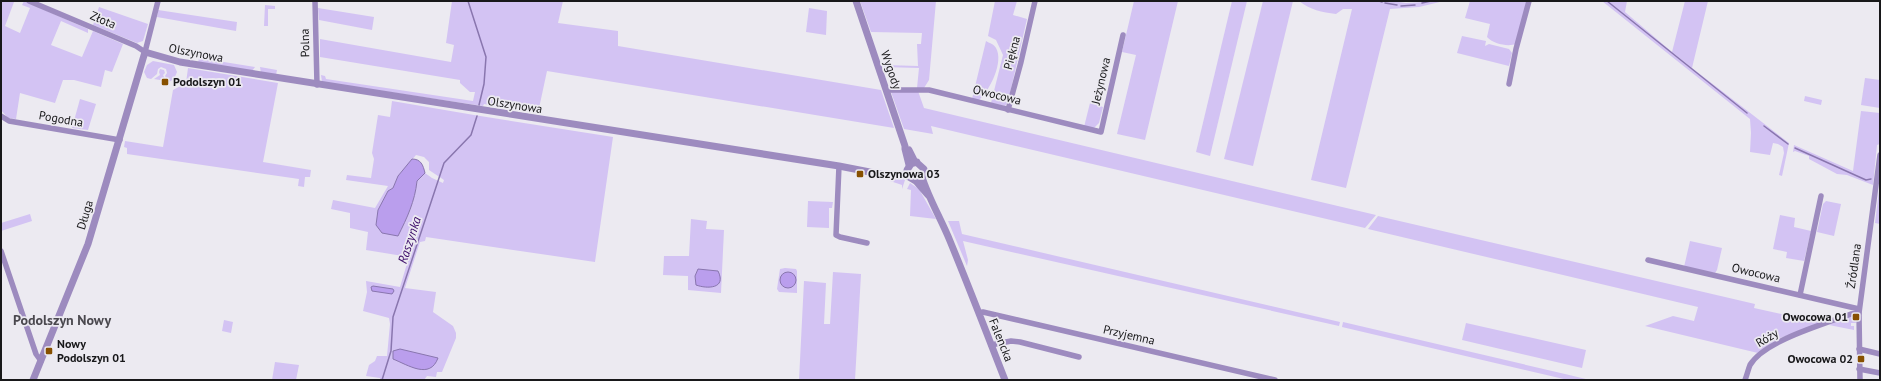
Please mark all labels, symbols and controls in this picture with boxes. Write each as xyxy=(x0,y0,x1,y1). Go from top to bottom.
street label: Złota xyxy=(88,7,118,32)
street label: Polna xyxy=(297,28,312,58)
street label: Piękna xyxy=(1000,34,1023,71)
street label: Olszynowa xyxy=(168,40,225,65)
street label: Wygody xyxy=(878,48,905,92)
street label: Jeżynowa xyxy=(1088,56,1113,107)
place label: Podolszyn 01 xyxy=(173,74,242,89)
marker: Podolszyn 01 xyxy=(160,77,170,87)
street label: Owocowa xyxy=(971,81,1023,108)
street label: Olszynowa xyxy=(487,93,544,116)
street label: Pogodna xyxy=(38,107,84,130)
place label: Olszynowa 03 xyxy=(868,166,940,181)
marker: Olszynowa 03 xyxy=(855,169,865,179)
street label: Długa xyxy=(73,198,96,231)
water label: Raszynka xyxy=(394,214,425,266)
street label: Źródlana xyxy=(1843,242,1864,289)
street label: Owocowa xyxy=(1730,260,1782,285)
place label: Owocowa 01 xyxy=(1782,309,1848,324)
district label: Podolszyn Nowy xyxy=(13,311,111,329)
marker: Owocowa 01 xyxy=(1851,312,1861,322)
street label: Falencka xyxy=(986,316,1017,364)
street label: Przyjemna xyxy=(1102,321,1157,348)
street label: Róży xyxy=(1753,325,1781,350)
place label: Nowy Podolszyn 01 xyxy=(57,336,126,365)
marker: Nowy Podolszyn 01 xyxy=(44,346,54,356)
place label: Owocowa 02 xyxy=(1787,351,1853,366)
marker: Owocowa 02 xyxy=(1856,354,1866,364)

